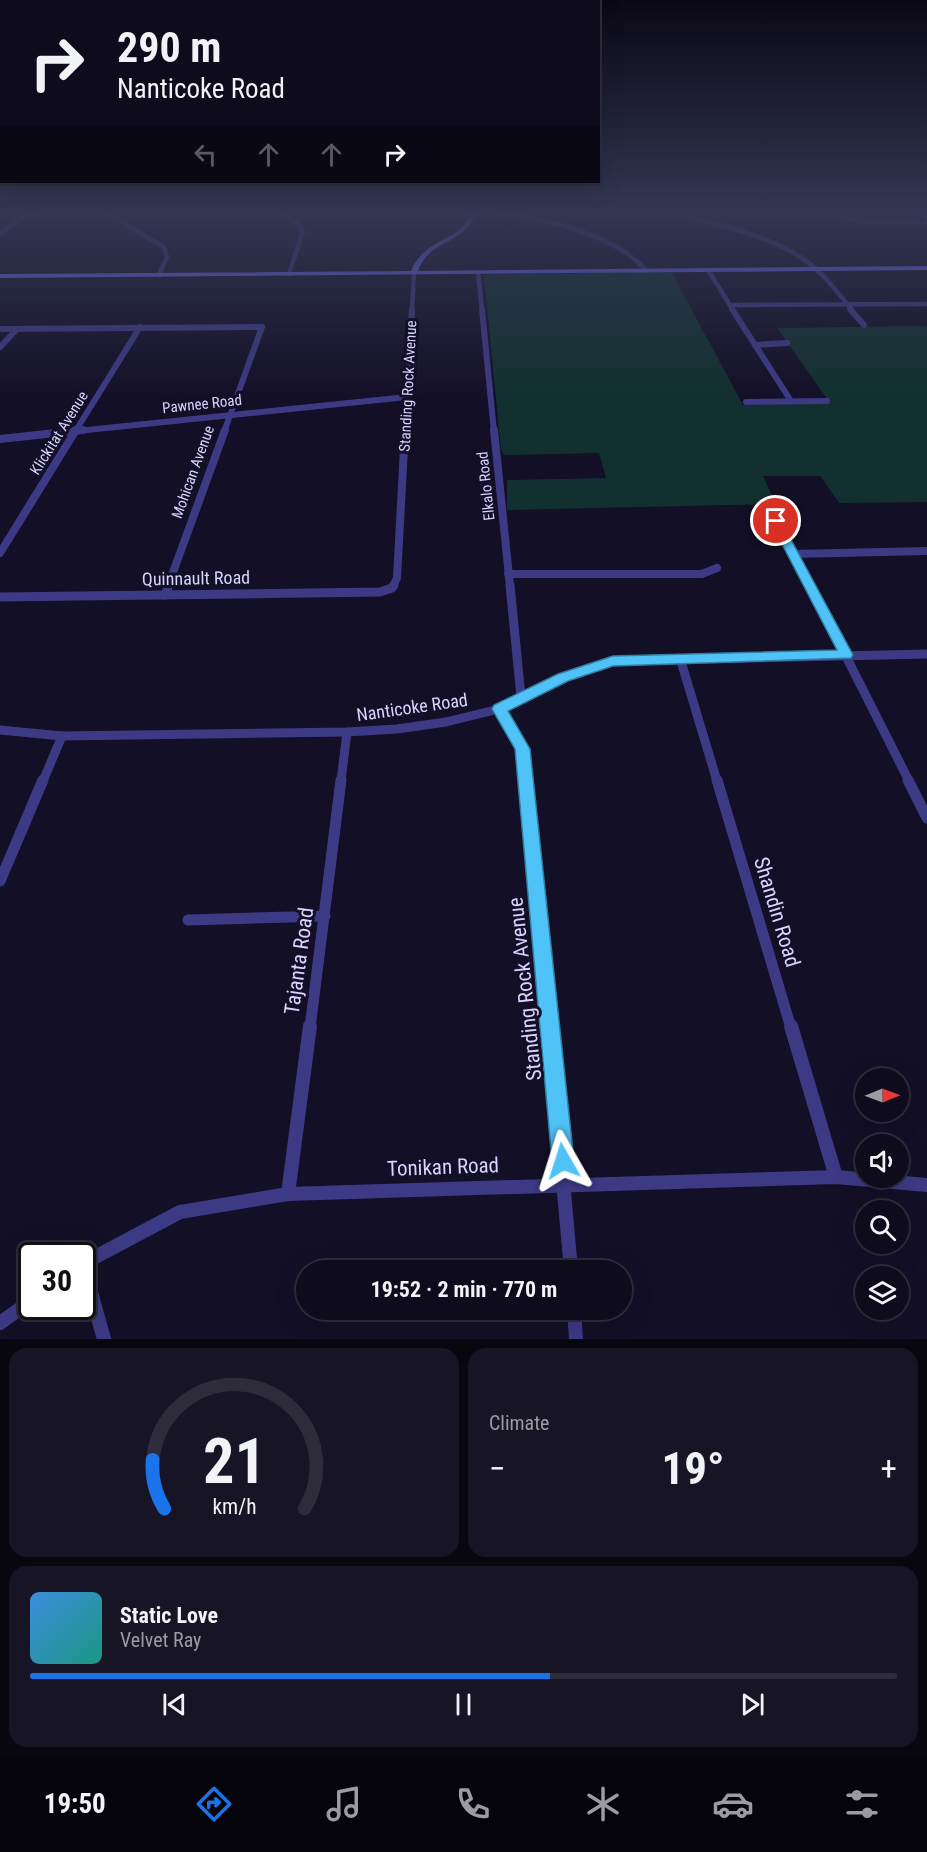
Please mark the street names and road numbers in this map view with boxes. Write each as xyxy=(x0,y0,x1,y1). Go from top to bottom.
street label: Standing Rock Avenue xyxy=(396,320,420,452)
street label: Klickitat Avenue xyxy=(26,388,92,478)
street label: Pawnee Road xyxy=(161,391,243,417)
street label: Mohican Avenue xyxy=(168,423,218,521)
street label: Elkalo Road xyxy=(473,451,499,521)
street label: Quinnault Road xyxy=(142,567,250,589)
street label: Nanticoke Road xyxy=(355,689,469,725)
street label: Shandin Road xyxy=(749,854,805,970)
street label: Standing Rock Avenue xyxy=(503,896,547,1082)
street label: Tajanta Road xyxy=(280,906,318,1016)
street label: Tonikan Road xyxy=(387,1153,499,1181)

